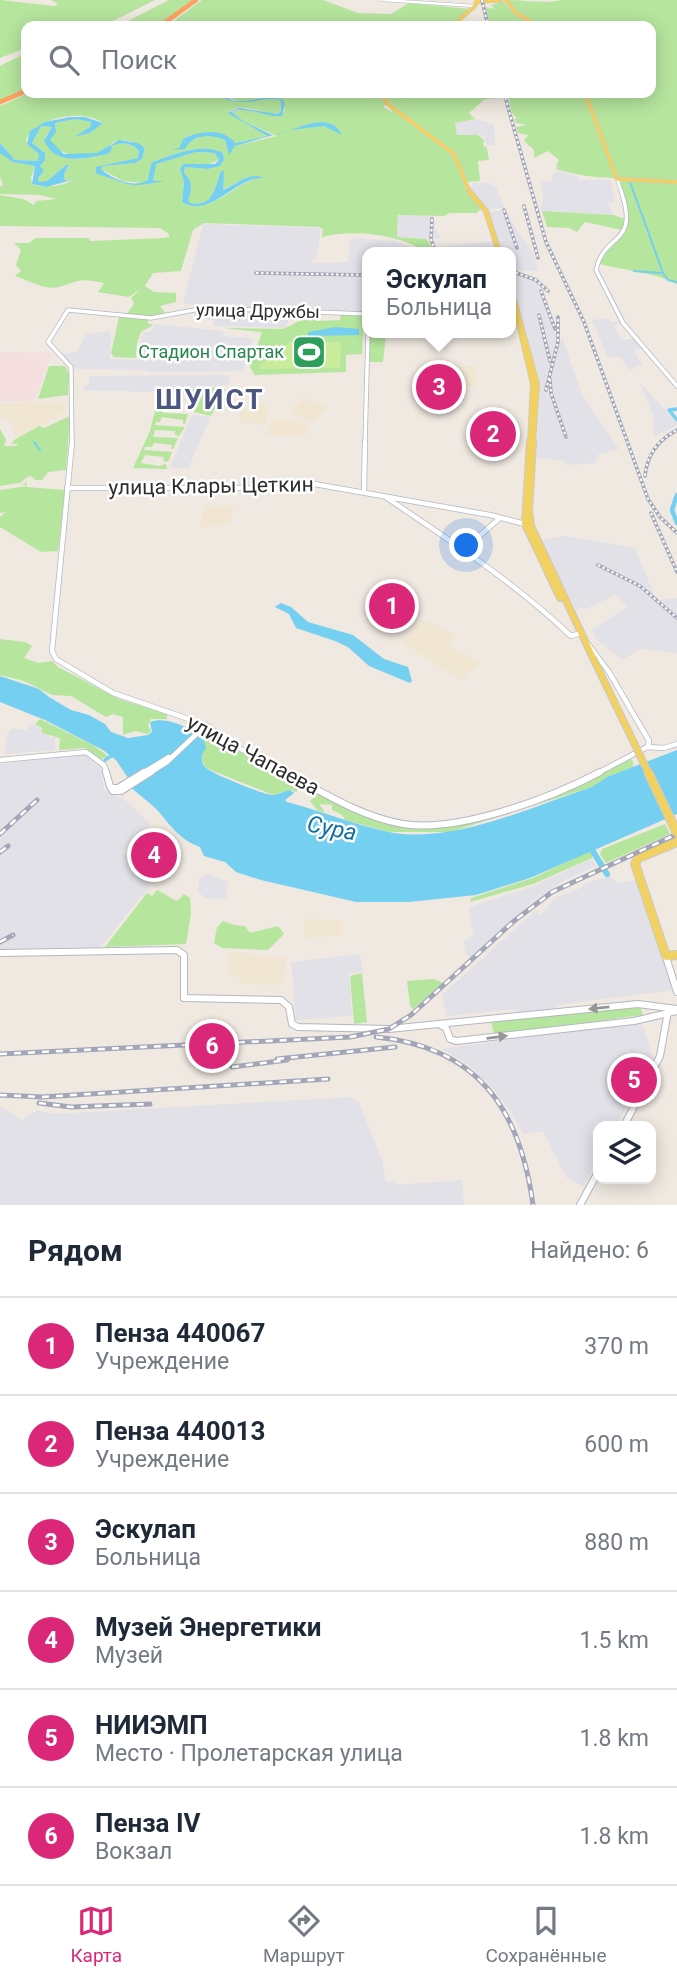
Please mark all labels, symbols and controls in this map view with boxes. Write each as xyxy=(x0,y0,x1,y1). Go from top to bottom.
search box xyxy=(21,21,656,98)
icon: search xyxy=(45,41,83,79)
text: Поиск xyxy=(101,45,177,75)
popup xyxy=(362,247,516,338)
text: Эскулап xyxy=(386,264,487,294)
text: Больница xyxy=(386,294,492,321)
street label: улица Дружбы xyxy=(196,299,320,322)
sports icon: Стадион Спартак xyxy=(290,333,328,371)
place label: Стадион Спартак xyxy=(138,341,284,362)
pin: 3 xyxy=(416,361,462,413)
district label: ШУИСТ xyxy=(155,383,265,416)
pin: 2 xyxy=(470,408,516,460)
street label: улица Клары Цеткин xyxy=(108,472,314,500)
your location xyxy=(449,528,483,562)
pin: 1 xyxy=(369,580,415,632)
street label: улица Чапаева xyxy=(183,710,323,800)
water label: Сура xyxy=(305,810,359,846)
pin: 4 xyxy=(131,829,177,881)
one-way arrow xyxy=(587,1003,609,1014)
pin: 6 xyxy=(189,1020,235,1072)
one-way arrow xyxy=(486,1031,508,1042)
pin: 5 xyxy=(611,1054,657,1106)
map controls xyxy=(593,1121,656,1184)
button: layers xyxy=(593,1121,656,1184)
text: Рядом xyxy=(28,1233,123,1268)
text: Найдено: 6 xyxy=(530,1237,649,1264)
text: Пенза 440067 xyxy=(95,1318,265,1348)
text: 1 xyxy=(44,1333,58,1360)
text: 370 m xyxy=(584,1333,649,1360)
text: Учреждение xyxy=(95,1348,229,1375)
text: Пенза 440013 xyxy=(95,1416,265,1446)
text: 2 xyxy=(44,1431,58,1458)
text: 600 m xyxy=(584,1431,649,1458)
text: Учреждение xyxy=(95,1446,229,1473)
text: Эскулап xyxy=(95,1514,196,1544)
text: 3 xyxy=(44,1529,58,1556)
text: 880 m xyxy=(584,1529,649,1556)
text: Больница xyxy=(95,1544,201,1571)
text: Музей Энергетики xyxy=(95,1612,322,1642)
text: 4 xyxy=(44,1627,58,1654)
text: 1.5 km xyxy=(580,1627,649,1654)
text: Музей xyxy=(95,1642,163,1669)
text: НИИЭМП xyxy=(95,1710,208,1740)
text: 5 xyxy=(44,1725,58,1752)
text: 1.8 km xyxy=(580,1725,649,1752)
text: Место · Пролетарская улица xyxy=(95,1740,403,1767)
text: Пенза IV xyxy=(95,1808,200,1838)
text: 6 xyxy=(44,1823,58,1850)
text: 1.8 km xyxy=(580,1823,649,1850)
text: Вокзал xyxy=(95,1838,172,1865)
tab: Карта xyxy=(70,1902,122,1967)
tab: Маршрут xyxy=(263,1902,345,1967)
tab: Сохранённые xyxy=(485,1902,607,1967)

